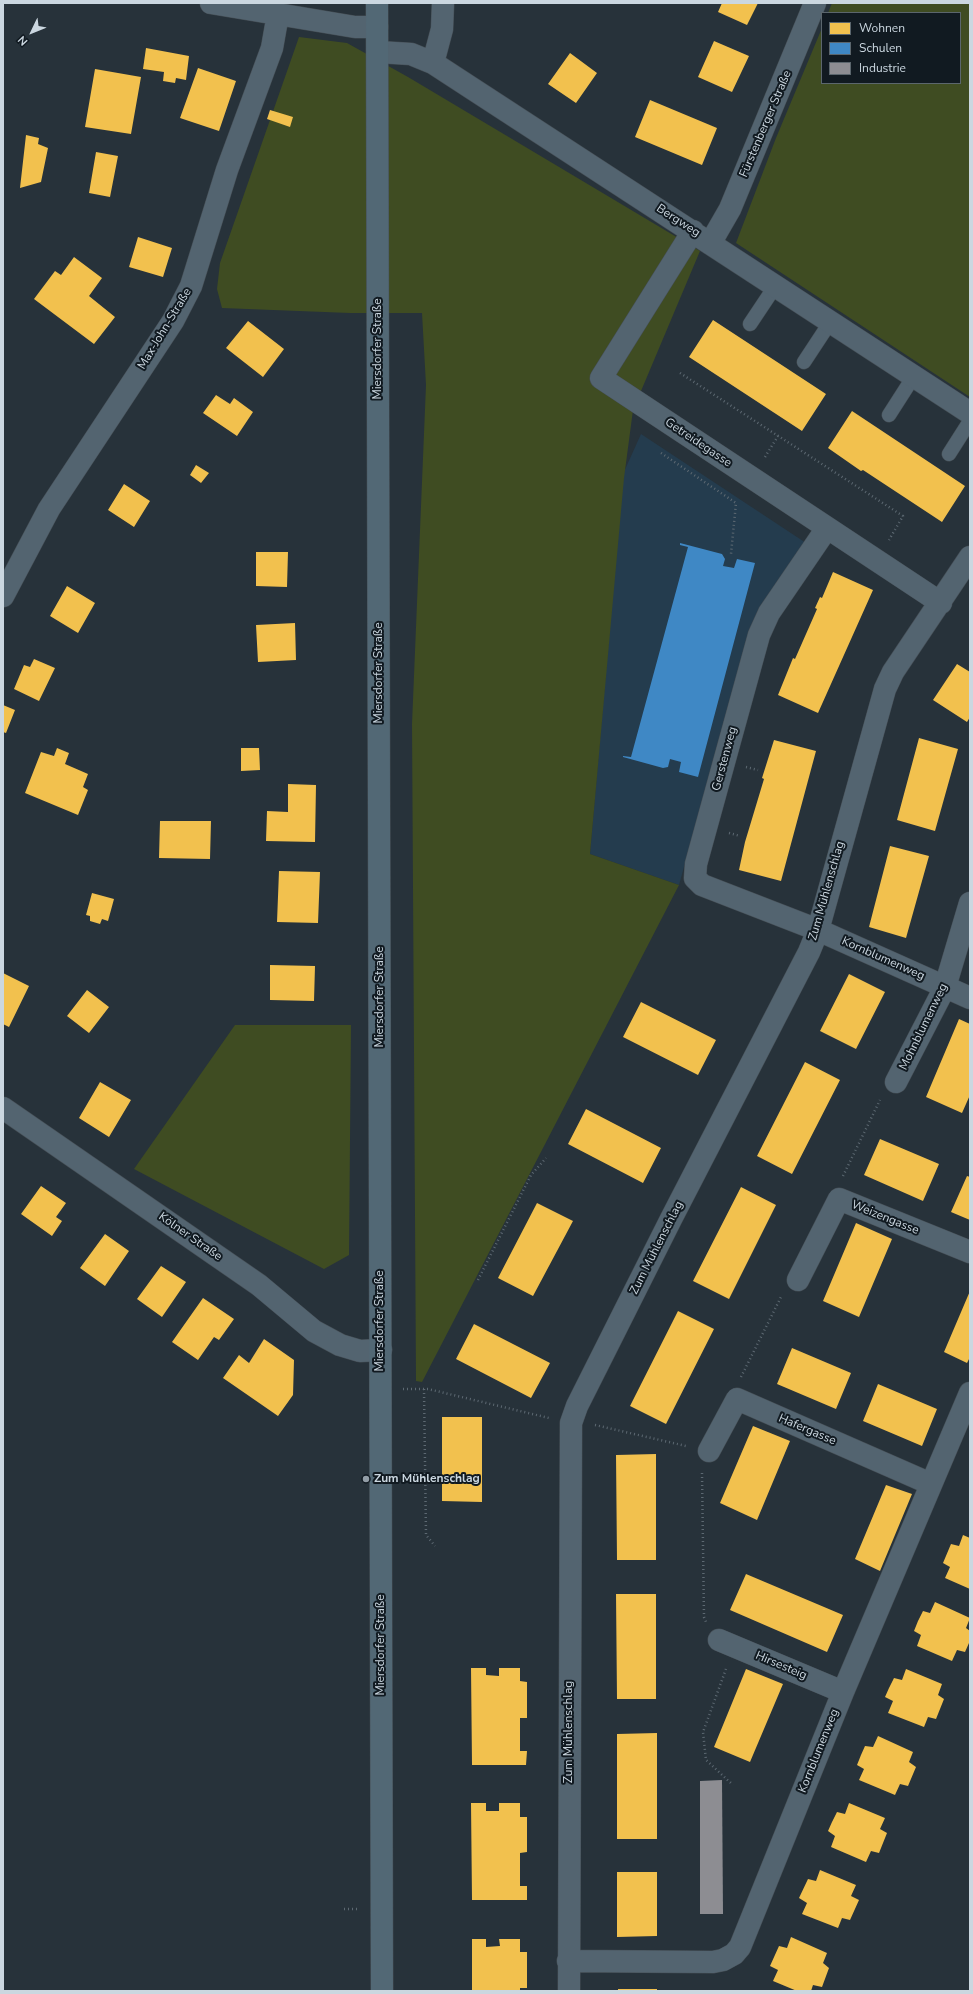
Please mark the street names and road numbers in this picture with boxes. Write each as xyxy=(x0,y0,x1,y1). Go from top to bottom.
street label: Fürstenberger Straße xyxy=(737,68,795,180)
street label: Bergweg xyxy=(653,202,703,240)
street label: Max-John-Straße xyxy=(135,286,195,372)
street label: Miersdorfer Straße xyxy=(371,298,385,400)
street label: Getreidegasse xyxy=(662,415,734,471)
street label: Miersdorfer Straße xyxy=(372,622,386,724)
street label: Gerstenweg xyxy=(710,725,740,793)
street label: Zum Mühlenschlag xyxy=(806,840,848,942)
street label: Kornblumenweg xyxy=(839,934,927,984)
street label: Miersdorfer Straße xyxy=(373,946,387,1048)
street label: Mohnblumenweg xyxy=(897,981,951,1073)
street label: Weizengasse xyxy=(849,1198,921,1238)
street label: Zum Mühlenschlag xyxy=(627,1199,687,1297)
street label: Kölner Straße xyxy=(156,1210,224,1264)
street label: Miersdorfer Straße xyxy=(373,1270,387,1372)
street label: Hafergasse xyxy=(776,1411,838,1449)
street label: Miersdorfer Straße xyxy=(374,1594,388,1696)
street label: Hirsesteig xyxy=(753,1649,809,1683)
street label: Zum Mühlenschlag xyxy=(562,1681,576,1783)
street label: Kornblumenweg xyxy=(796,1707,842,1795)

